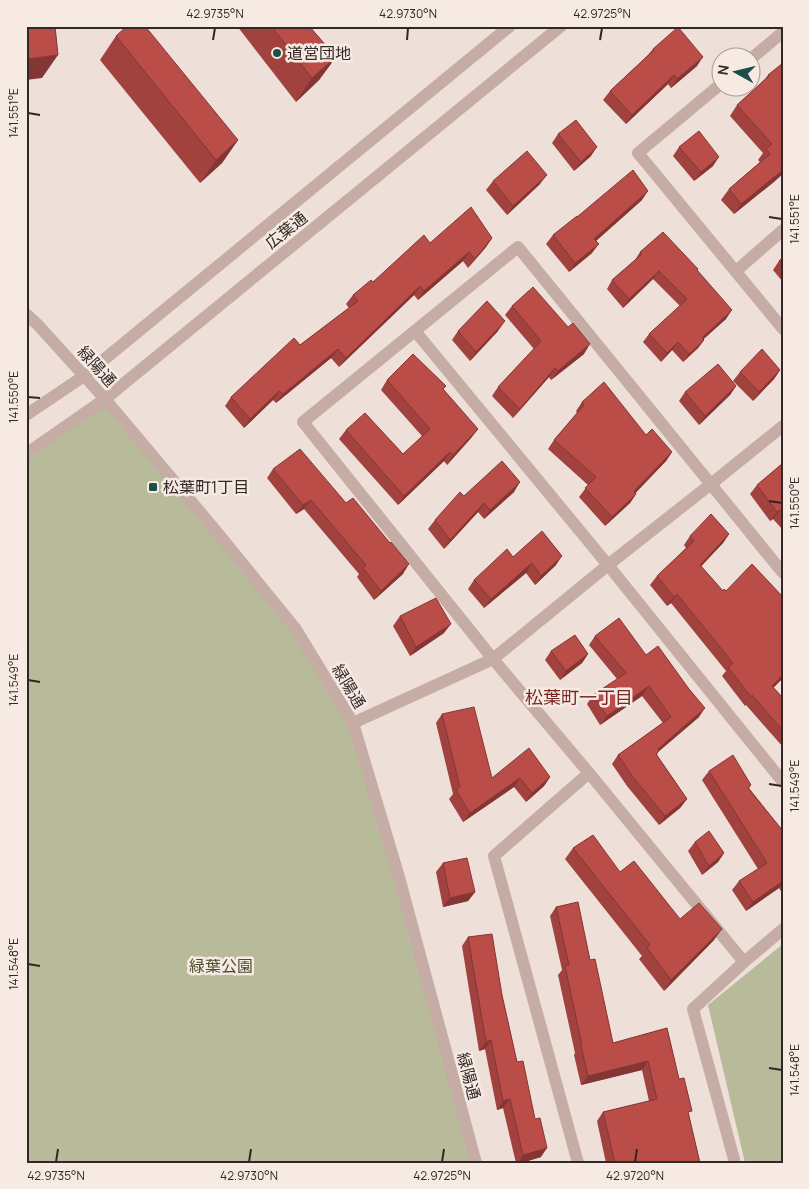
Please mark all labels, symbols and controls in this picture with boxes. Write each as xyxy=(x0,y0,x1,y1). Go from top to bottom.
text: 42.9735°N xyxy=(186,5,244,22)
text: 42.9730°N xyxy=(379,5,437,22)
text: 42.9725°N xyxy=(573,5,631,22)
place label: 道営団地 xyxy=(287,42,351,64)
marker: 道営団地 xyxy=(271,47,283,59)
north arrow xyxy=(712,48,762,98)
text: N xyxy=(713,64,733,76)
text: 141.551°E xyxy=(5,88,22,138)
text: 141.551°E xyxy=(786,194,803,244)
street label: 広葉通 xyxy=(260,206,312,254)
street label: 緑陽通 xyxy=(73,341,121,391)
text: 141.550°E xyxy=(5,371,22,423)
place label: 松葉町1丁目 xyxy=(163,476,249,498)
text: 141.550°E xyxy=(786,477,803,529)
marker: 松葉町1丁目 xyxy=(147,481,159,493)
text: 141.549°E xyxy=(5,654,22,706)
street label: 緑陽通 xyxy=(327,660,371,712)
district label: 松葉町一丁目 xyxy=(525,685,633,709)
text: 141.549°E xyxy=(786,760,803,812)
text: 141.548°E xyxy=(5,938,22,990)
park label: 緑葉公園 xyxy=(189,955,253,977)
text: 141.548°E xyxy=(786,1044,803,1096)
street label: 緑陽通 xyxy=(452,1050,486,1102)
text: 42.9735°N xyxy=(27,1167,85,1184)
text: 42.9730°N xyxy=(220,1167,278,1184)
text: 42.9725°N xyxy=(413,1167,471,1184)
text: 42.9720°N xyxy=(606,1167,664,1184)

